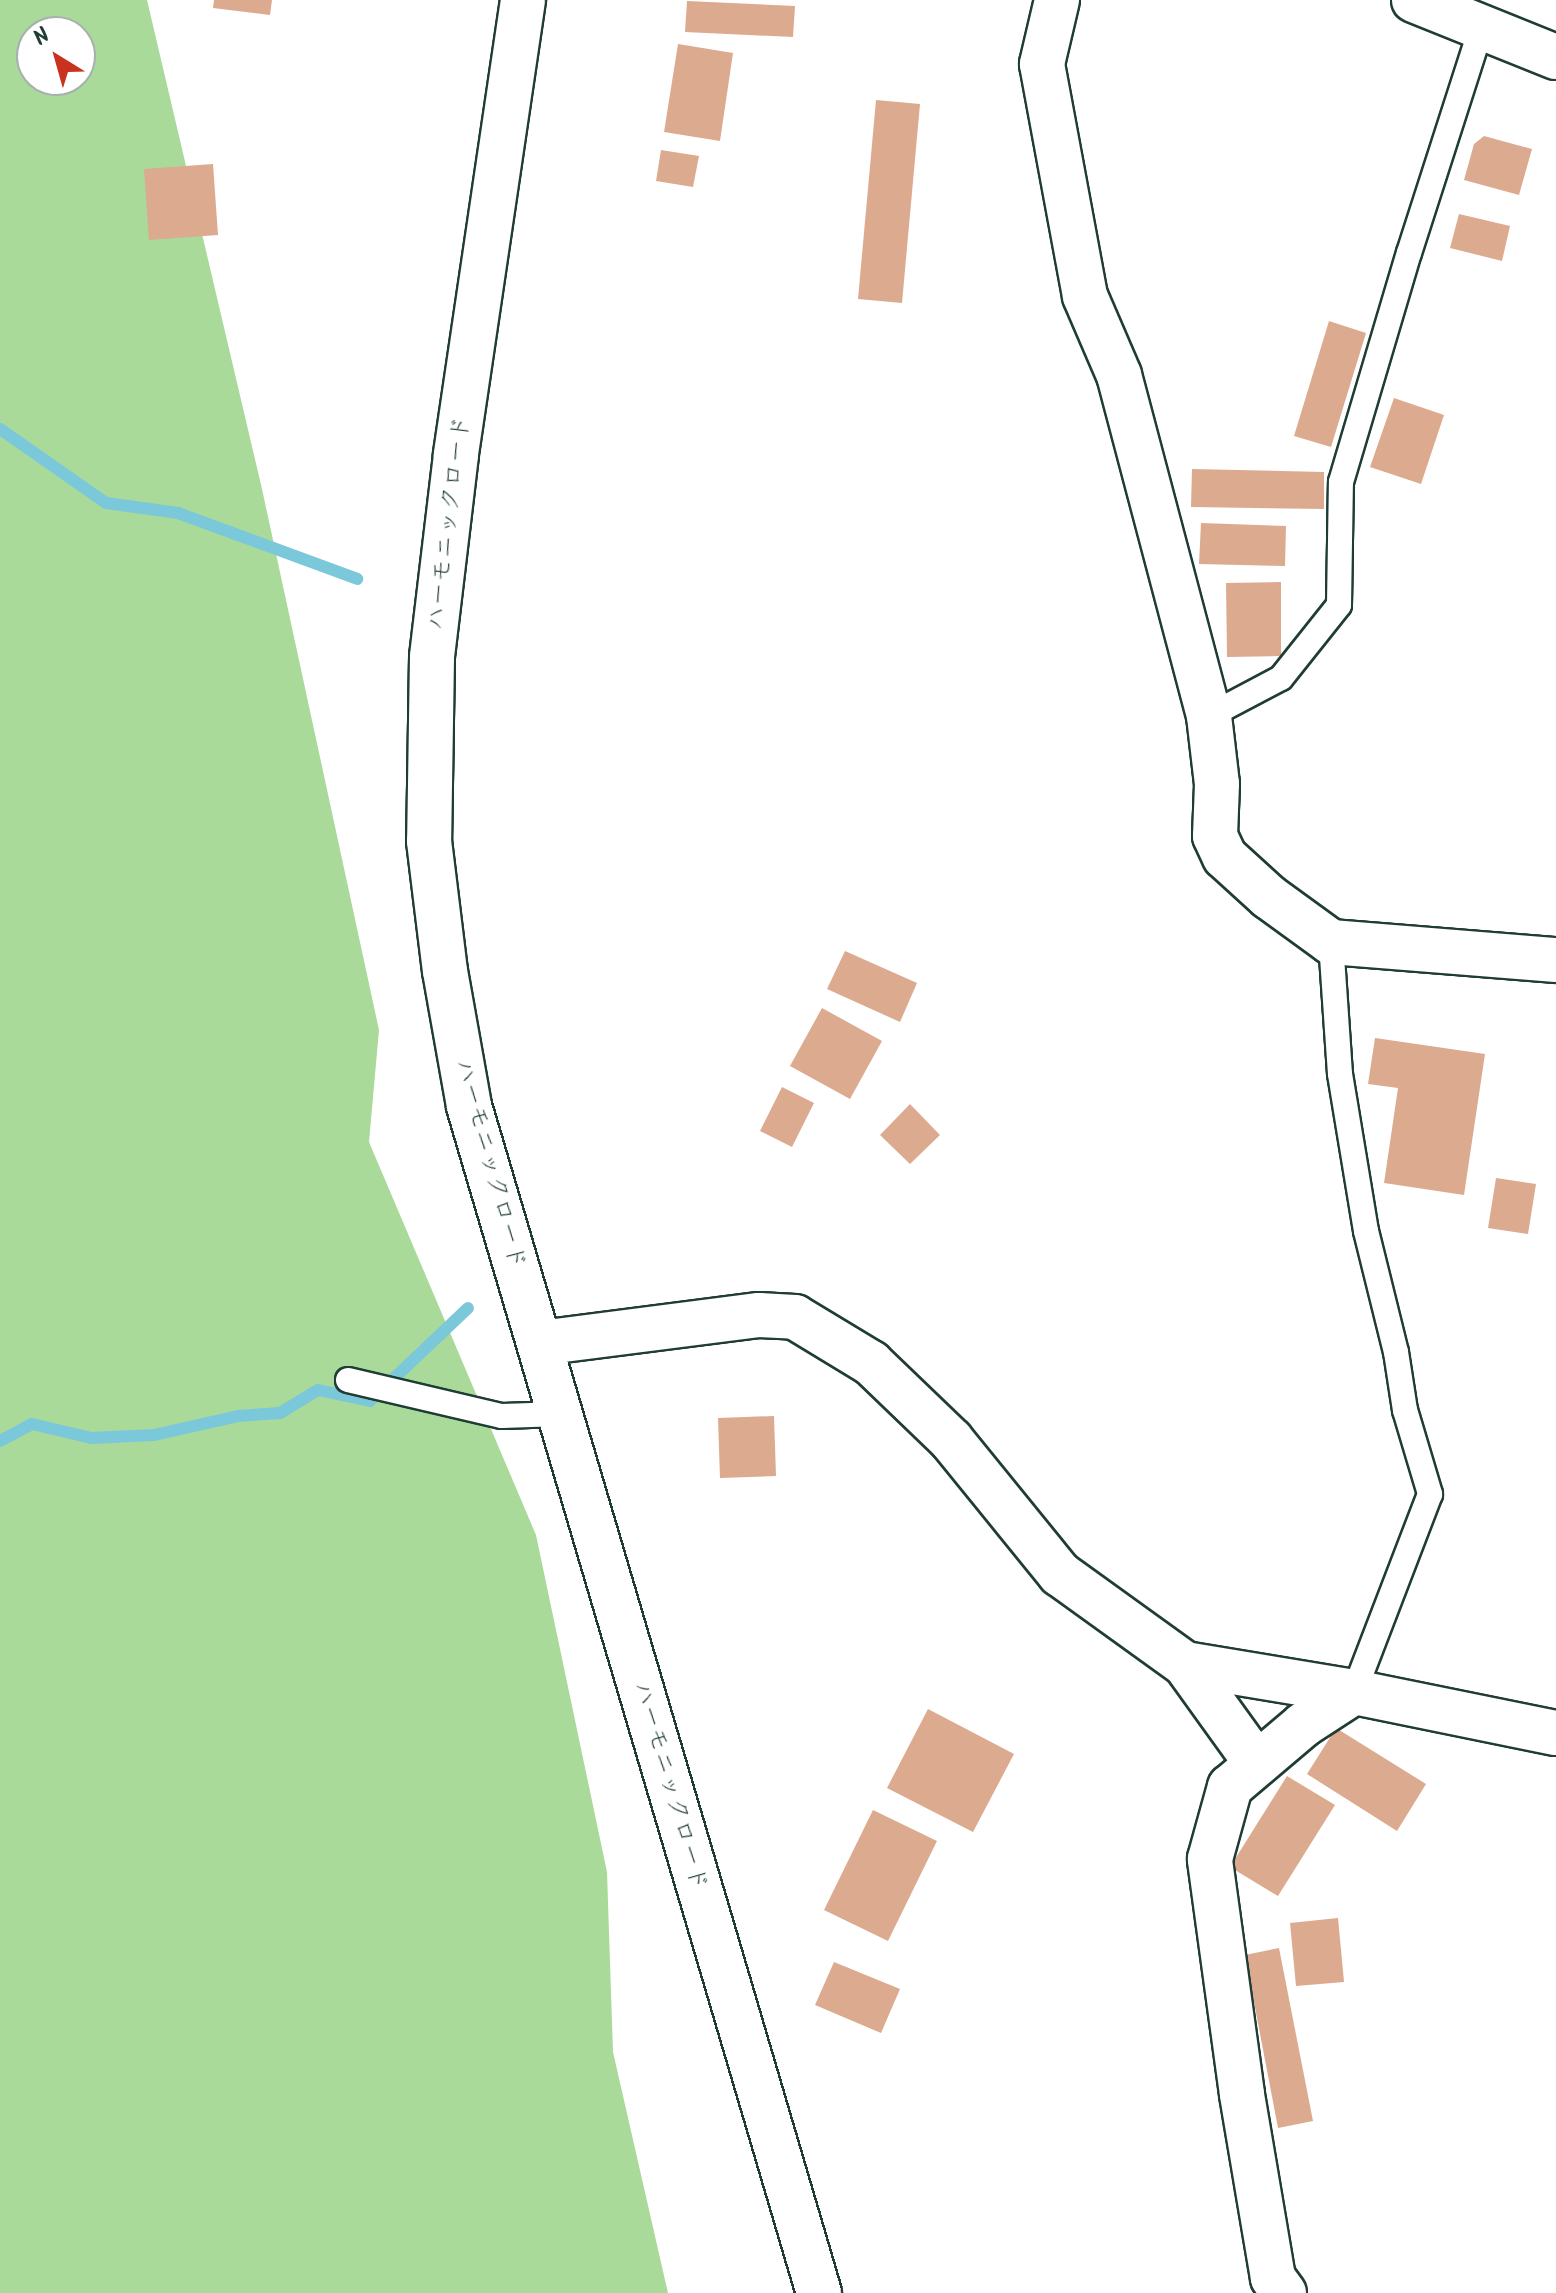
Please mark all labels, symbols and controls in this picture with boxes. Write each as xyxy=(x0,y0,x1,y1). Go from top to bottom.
north arrow xyxy=(16,16,96,96)
text: N xyxy=(26,20,59,56)
street label: ハーモニックロード xyxy=(422,414,476,632)
street label: ハーモニックロード xyxy=(448,1056,532,1272)
street label: ハーモニックロード xyxy=(626,1678,714,1894)

